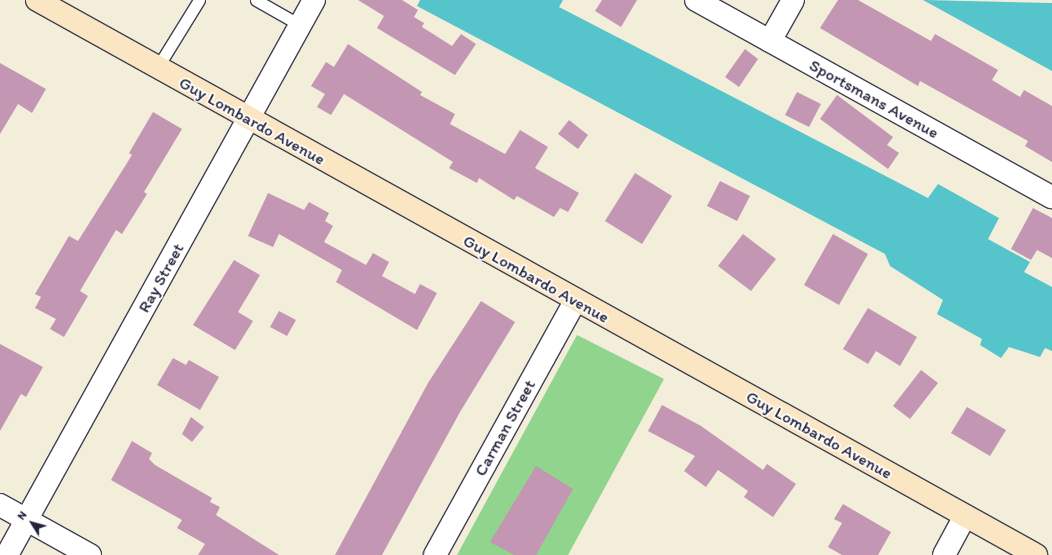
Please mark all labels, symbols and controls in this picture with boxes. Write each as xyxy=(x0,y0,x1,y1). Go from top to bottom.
street label: Sportsmans Avenue xyxy=(806,55,942,143)
street label: Guy Lombardo Avenue xyxy=(176,72,328,170)
street label: Guy Lombardo Avenue xyxy=(460,230,612,328)
street label: Ray Street xyxy=(134,240,188,316)
street label: Carman Street xyxy=(470,376,540,480)
street label: Guy Lombardo Avenue xyxy=(743,386,895,484)
north arrow xyxy=(12,503,52,543)
text: N xyxy=(15,509,29,522)

